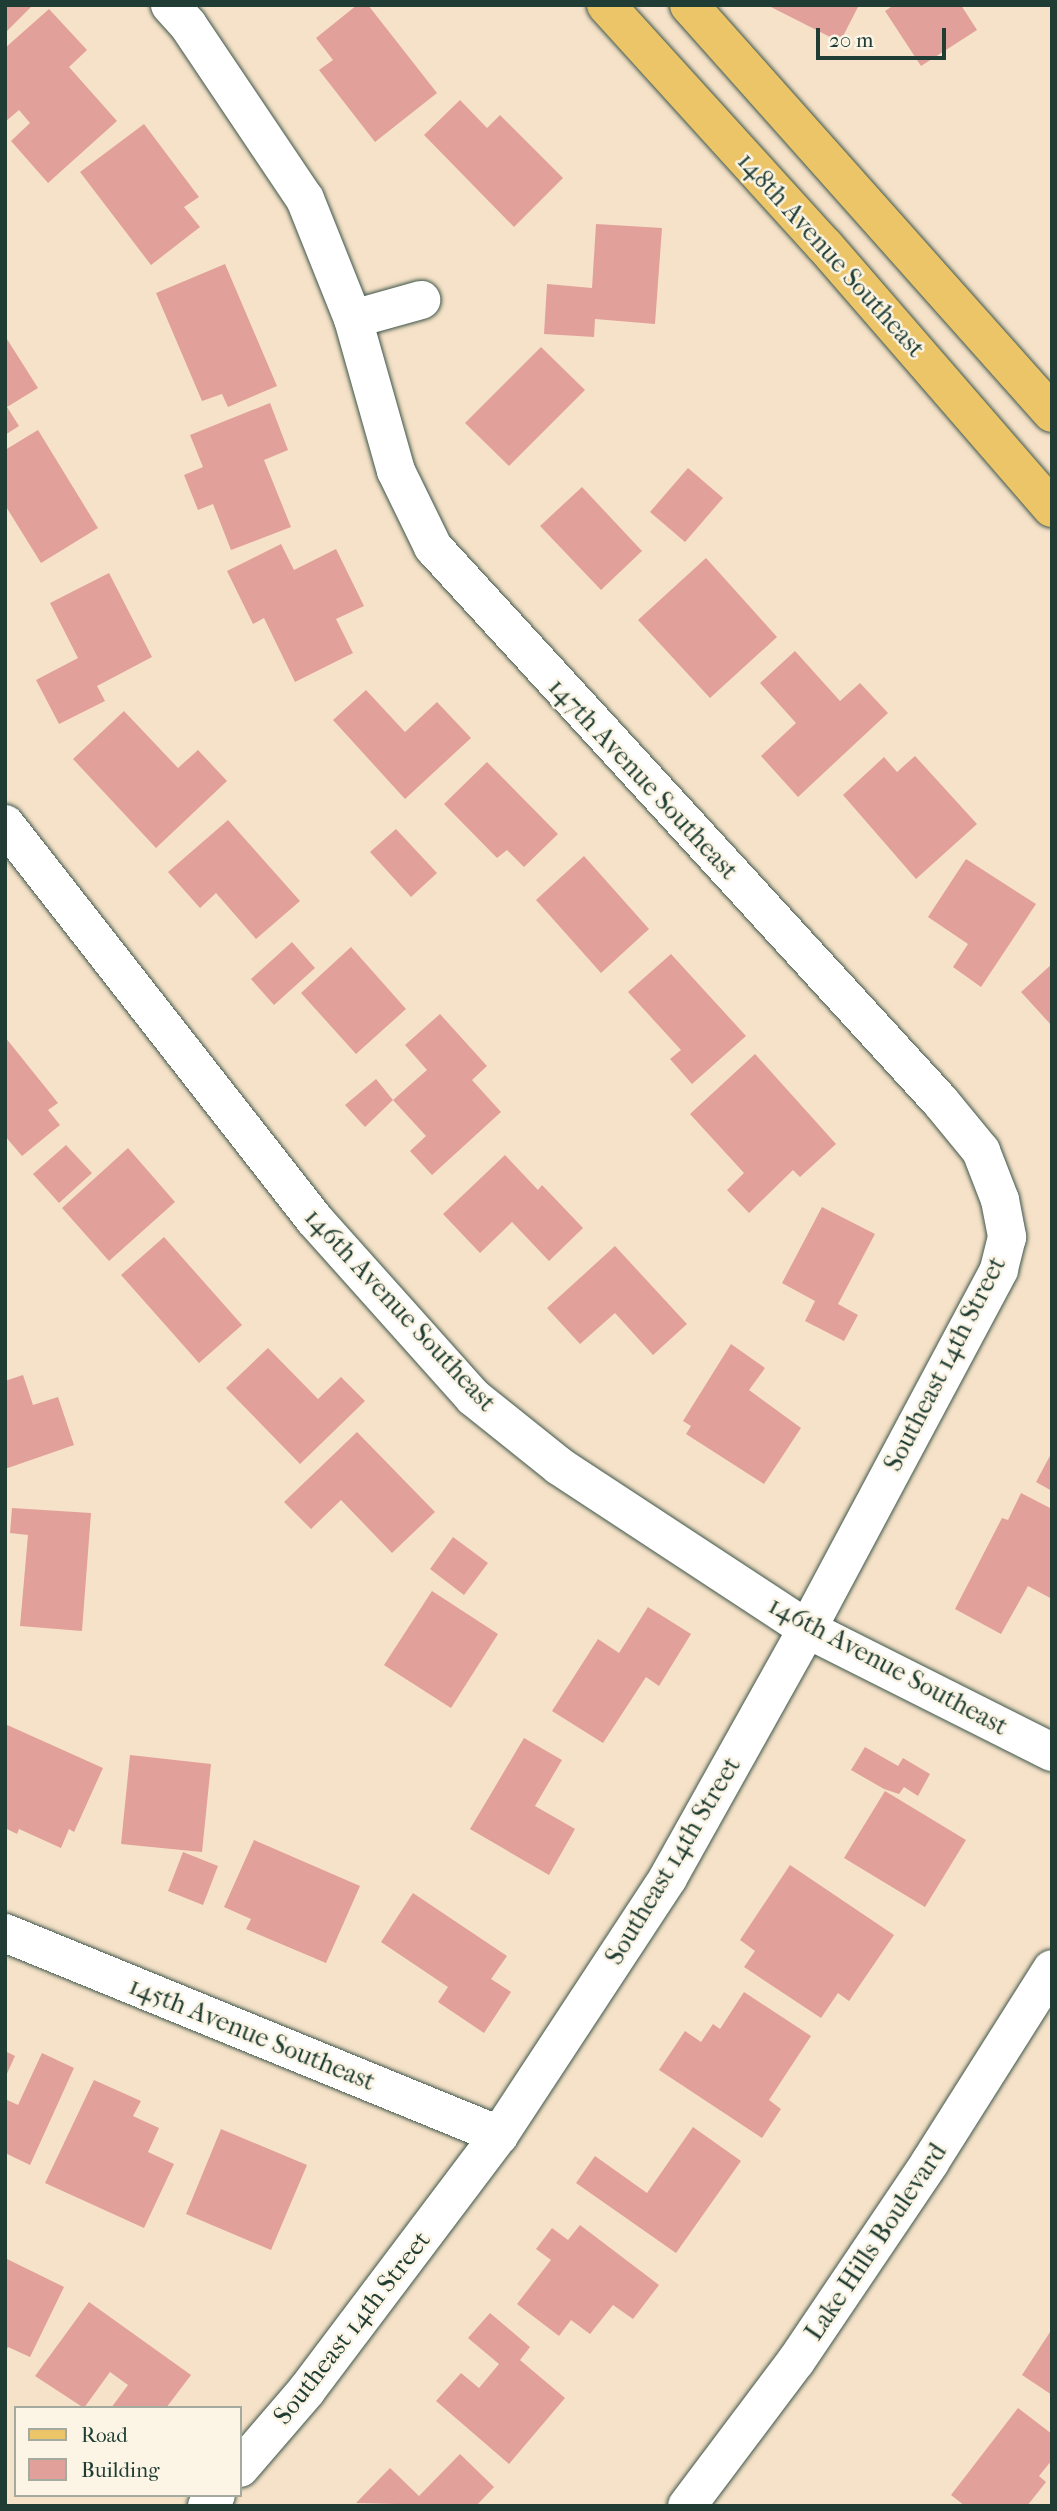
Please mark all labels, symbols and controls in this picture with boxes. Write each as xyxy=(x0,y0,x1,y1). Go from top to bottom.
scale bar xyxy=(819,14,948,58)
text: 20 m xyxy=(829,28,873,52)
street label: 148th Avenue Southeast xyxy=(731,146,931,364)
street label: 147th Avenue Southeast xyxy=(542,672,744,886)
street label: 146th Avenue Southeast xyxy=(298,1202,502,1418)
street label: Southeast 14th Street xyxy=(877,1251,1013,1477)
street label: 146th Avenue Southeast xyxy=(763,1590,1013,1742)
street label: Southeast 14th Street xyxy=(599,1751,747,1971)
street label: 145th Avenue Southeast xyxy=(124,1970,380,2098)
street label: Lake Hills Boulevard xyxy=(799,2138,953,2346)
street label: Southeast 14th Street xyxy=(267,2225,437,2431)
legend xyxy=(14,2406,242,2497)
text: Road xyxy=(81,2423,128,2447)
text: Building xyxy=(81,2458,159,2482)

